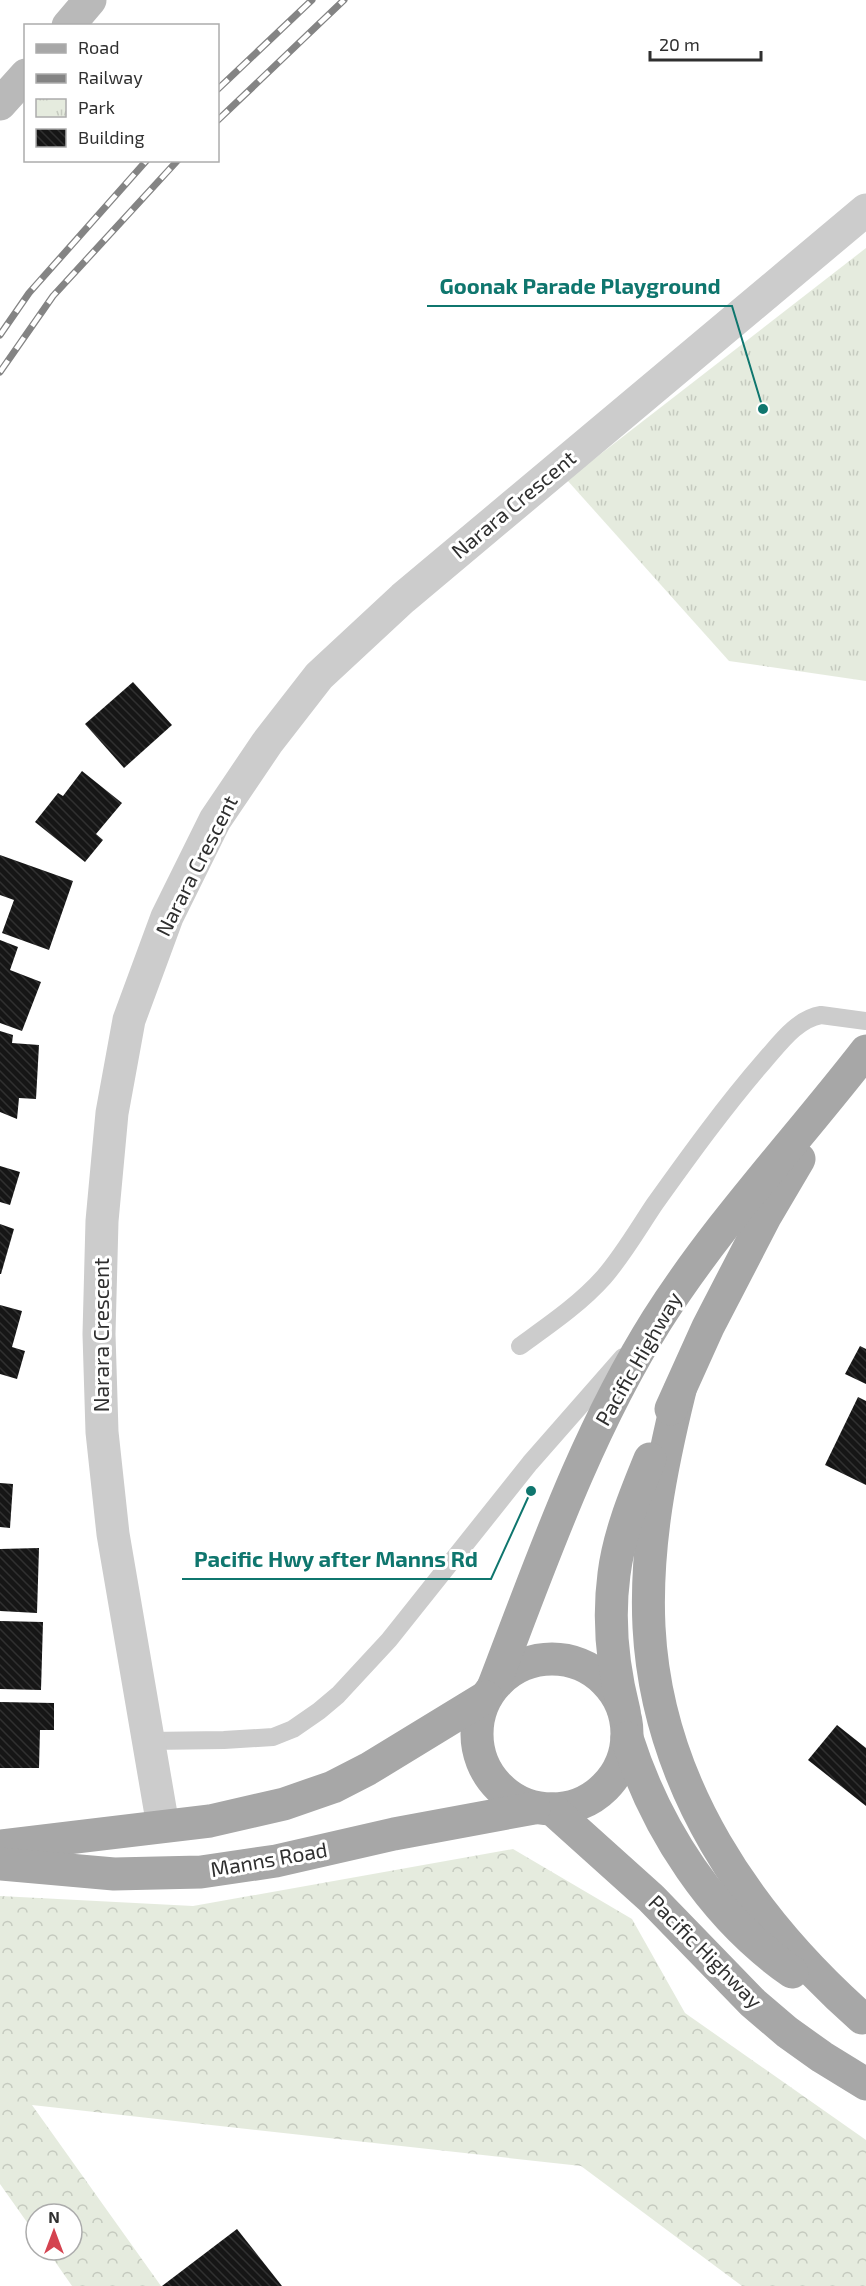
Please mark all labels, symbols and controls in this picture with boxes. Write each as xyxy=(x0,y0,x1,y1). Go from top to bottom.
legend xyxy=(24,24,219,162)
scale bar xyxy=(650,24,761,62)
text: 20 m xyxy=(659,33,700,55)
text: Road xyxy=(78,36,119,58)
text: Railway xyxy=(78,66,143,88)
text: Park xyxy=(78,96,115,118)
text: Building xyxy=(78,126,145,148)
callout: Goonak Parade Playground xyxy=(427,266,732,306)
text: Goonak Parade Playground xyxy=(439,272,721,299)
street label: Narara Crescent xyxy=(446,445,580,563)
street label: Narara Crescent xyxy=(149,791,242,940)
street label: Narara Crescent xyxy=(88,1258,113,1412)
street label: Pacific Highway xyxy=(589,1287,686,1429)
callout: Pacific Hwy after Manns Rd xyxy=(182,1539,491,1579)
text: Pacific Hwy after Manns Rd xyxy=(194,1545,478,1572)
street label: Manns Road xyxy=(208,1836,329,1881)
street label: Pacific Highway xyxy=(644,1889,768,2013)
north arrow xyxy=(24,2202,84,2262)
text: N xyxy=(48,2207,60,2226)

